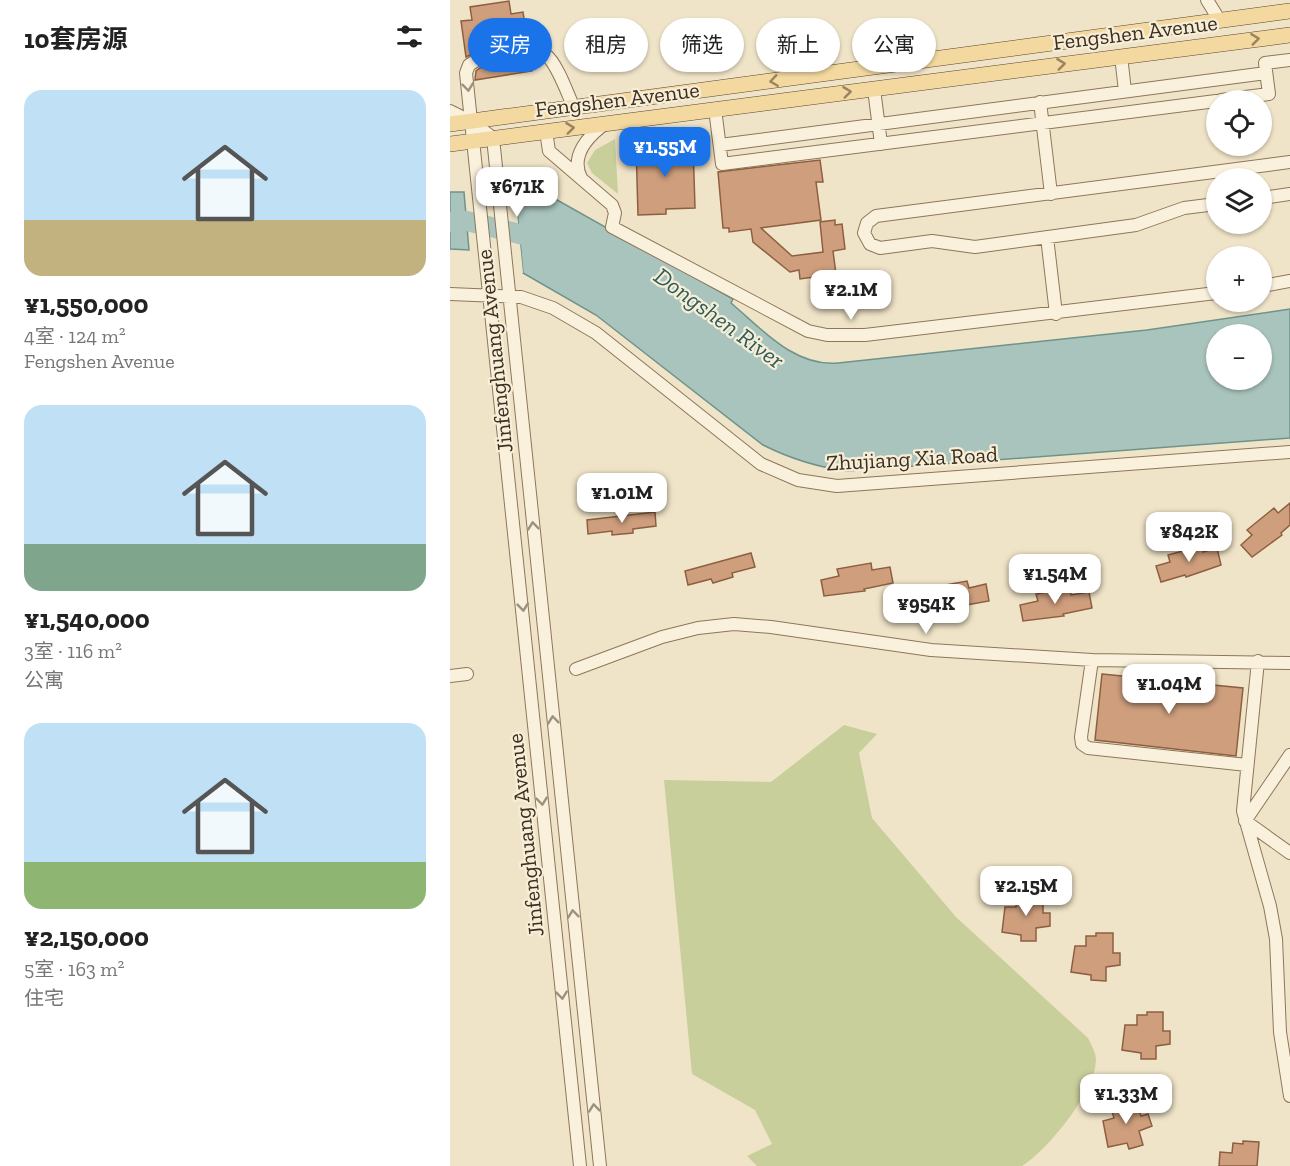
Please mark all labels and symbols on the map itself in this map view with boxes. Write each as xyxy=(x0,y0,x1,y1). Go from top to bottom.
street label: Fengshen Avenue xyxy=(1051,9,1219,56)
one-way arrow xyxy=(1250,33,1259,46)
one-way arrow xyxy=(1057,59,1066,71)
one-way arrow xyxy=(770,75,779,87)
street label: Fengshen Avenue xyxy=(533,76,701,123)
one-way arrow xyxy=(461,83,474,92)
one-way arrow xyxy=(843,86,852,99)
one-way arrow xyxy=(566,122,575,135)
pin: ¥1.55M xyxy=(616,127,714,178)
pin: ¥671K xyxy=(475,167,559,218)
street label: Jinfenghuang Avenue xyxy=(470,248,519,454)
water label: Dongshen River xyxy=(649,261,790,375)
pin: ¥2.1M xyxy=(809,270,893,321)
street label: Zhujiang Xia Road xyxy=(825,441,999,476)
pin: ¥1.01M xyxy=(573,473,671,524)
pin: ¥842K xyxy=(1147,512,1231,563)
one-way arrow xyxy=(527,521,540,530)
pin: ¥1.54M xyxy=(1006,554,1104,605)
pin: ¥954K xyxy=(884,584,968,635)
one-way arrow xyxy=(516,602,528,611)
pin: ¥1.04M xyxy=(1120,664,1218,715)
one-way arrow xyxy=(547,715,560,724)
street label: Jinfenghuang Avenue xyxy=(501,732,550,938)
one-way arrow xyxy=(536,796,548,805)
pin: ¥2.15M xyxy=(977,866,1075,917)
one-way arrow xyxy=(568,909,580,918)
one-way arrow xyxy=(556,990,568,999)
pin: ¥1.33M xyxy=(1077,1074,1175,1125)
one-way arrow xyxy=(588,1103,600,1112)

